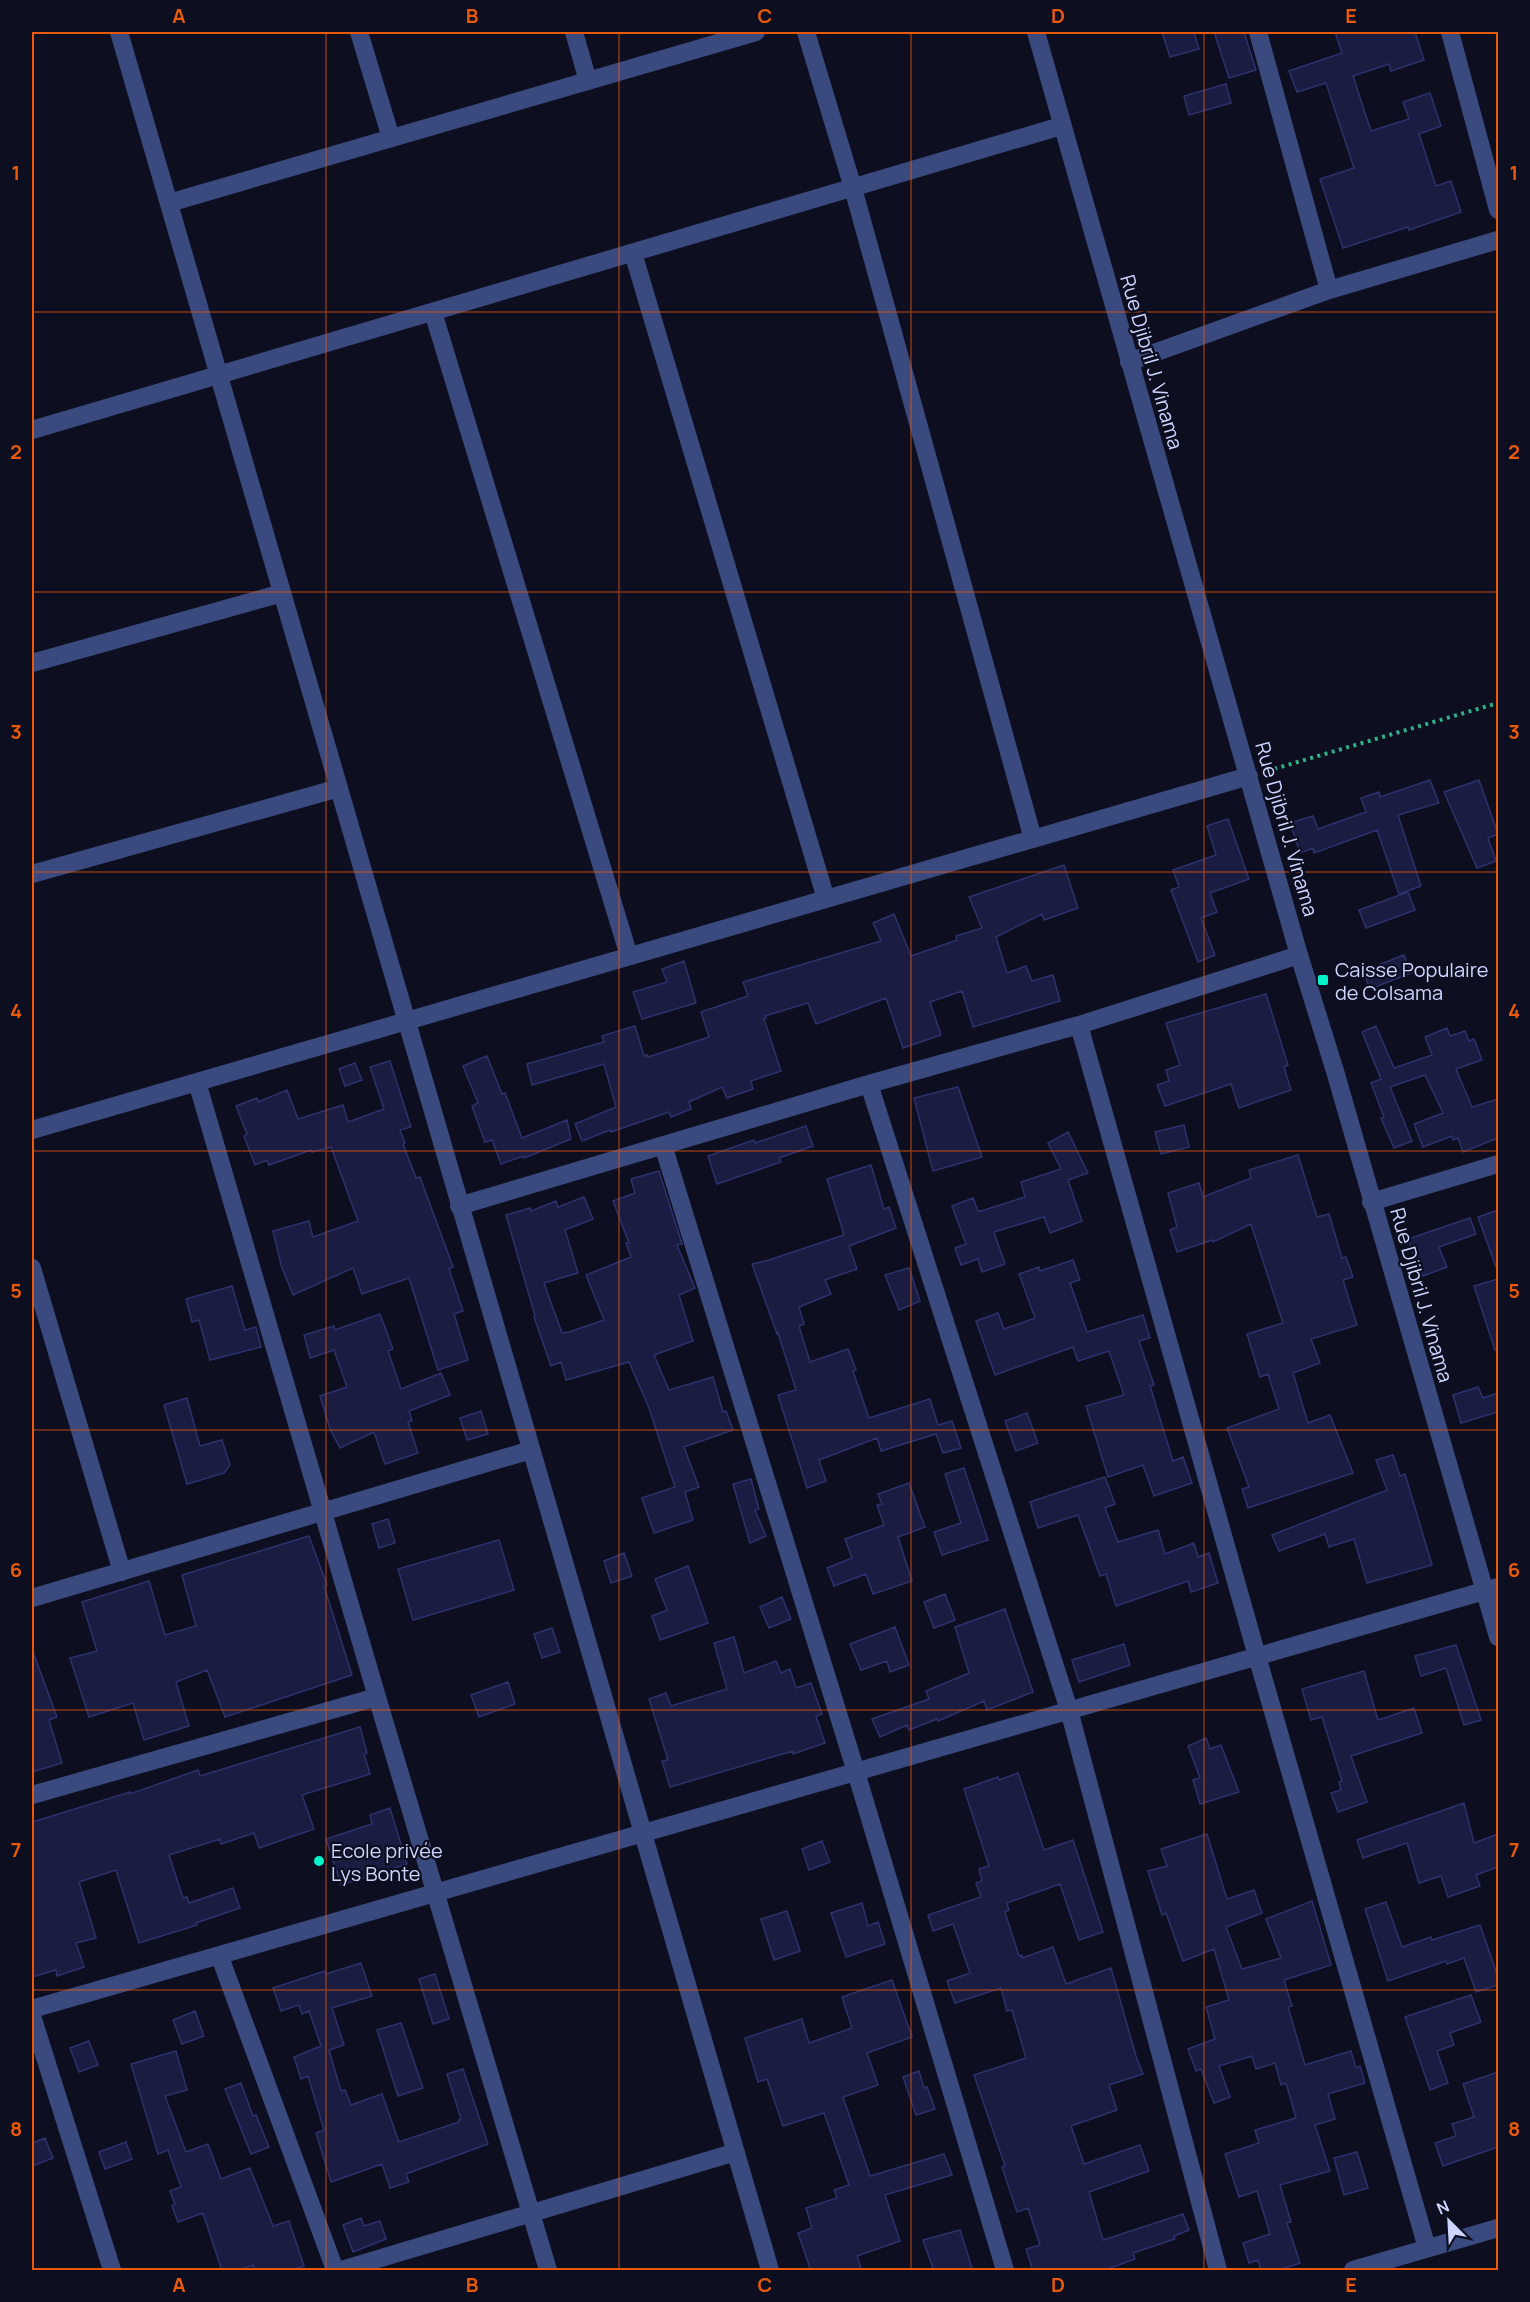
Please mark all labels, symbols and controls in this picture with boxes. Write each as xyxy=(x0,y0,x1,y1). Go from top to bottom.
text: A xyxy=(172,2,186,29)
text: B xyxy=(466,2,479,29)
text: C xyxy=(758,2,772,29)
text: D xyxy=(1051,2,1065,29)
text: E xyxy=(1345,2,1357,29)
text: 1 xyxy=(12,159,20,186)
text: 1 xyxy=(1510,159,1518,186)
street label: Rue Djibril J. Vinama xyxy=(1114,272,1190,452)
text: 2 xyxy=(10,438,22,465)
text: 2 xyxy=(1508,438,1520,465)
text: 3 xyxy=(10,718,22,745)
text: 3 xyxy=(1508,718,1520,745)
street label: Rue Djibril J. Vinama xyxy=(1249,739,1325,919)
place label: Caisse Populaire de Colsama xyxy=(1335,956,1489,1006)
marker: Caisse Populaire de Colsama xyxy=(1316,973,1330,987)
text: 4 xyxy=(10,997,22,1024)
text: 4 xyxy=(1508,997,1520,1024)
street label: Rue Djibril J. Vinama xyxy=(1384,1205,1460,1385)
text: 5 xyxy=(10,1277,22,1304)
text: 5 xyxy=(1508,1277,1520,1304)
text: 6 xyxy=(10,1556,22,1583)
text: 6 xyxy=(1508,1556,1520,1583)
text: 7 xyxy=(11,1836,21,1863)
text: 7 xyxy=(1509,1836,1519,1863)
place label: Ecole privée Lys Bonte xyxy=(331,1837,443,1887)
marker: Ecole privée Lys Bonte xyxy=(312,1854,326,1868)
text: 8 xyxy=(10,2115,22,2142)
text: 8 xyxy=(1508,2115,1520,2142)
north arrow xyxy=(1419,2191,1479,2251)
text: N xyxy=(1433,2195,1453,2220)
text: A xyxy=(172,2271,186,2298)
text: B xyxy=(466,2271,479,2298)
text: C xyxy=(758,2271,772,2298)
text: D xyxy=(1051,2271,1065,2298)
text: E xyxy=(1345,2271,1357,2298)

